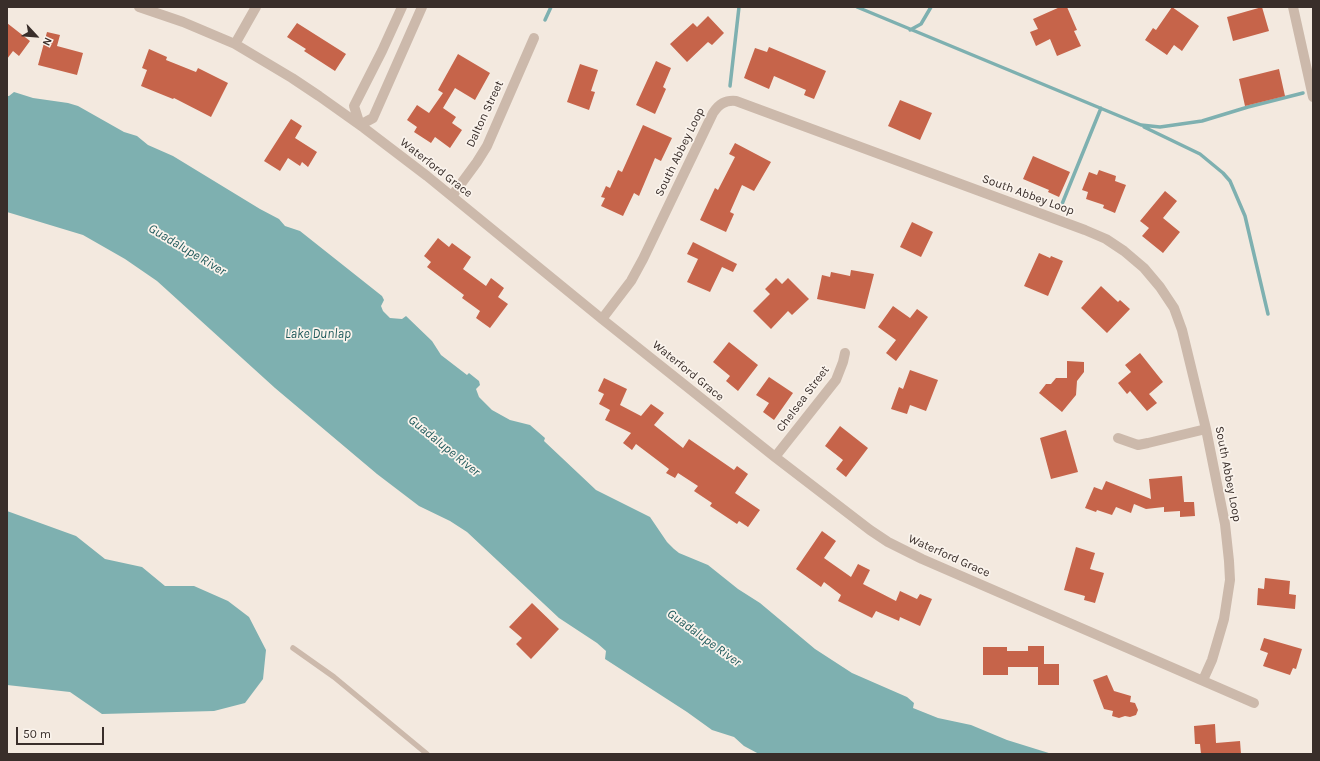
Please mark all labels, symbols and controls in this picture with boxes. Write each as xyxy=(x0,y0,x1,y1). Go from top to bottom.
north arrow xyxy=(16,16,56,56)
text: N xyxy=(40,35,55,48)
street label: Dalton Street xyxy=(463,78,507,150)
street label: South Abbey Loop xyxy=(652,105,708,199)
street label: Waterford Grace xyxy=(397,135,475,201)
street label: South Abbey Loop xyxy=(980,172,1076,218)
water label: Guadalupe River xyxy=(145,221,229,279)
water label: Lake Dunlap xyxy=(285,326,351,342)
street label: Waterford Grace xyxy=(649,338,727,404)
street label: Chelsea Street xyxy=(773,363,833,435)
water label: Guadalupe River xyxy=(405,412,483,480)
street label: South Abbey Loop xyxy=(1212,425,1244,523)
street label: Waterford Grace xyxy=(906,532,992,580)
water label: Guadalupe River xyxy=(664,606,744,670)
scale bar xyxy=(18,719,106,745)
text: 50 m xyxy=(23,727,51,741)

